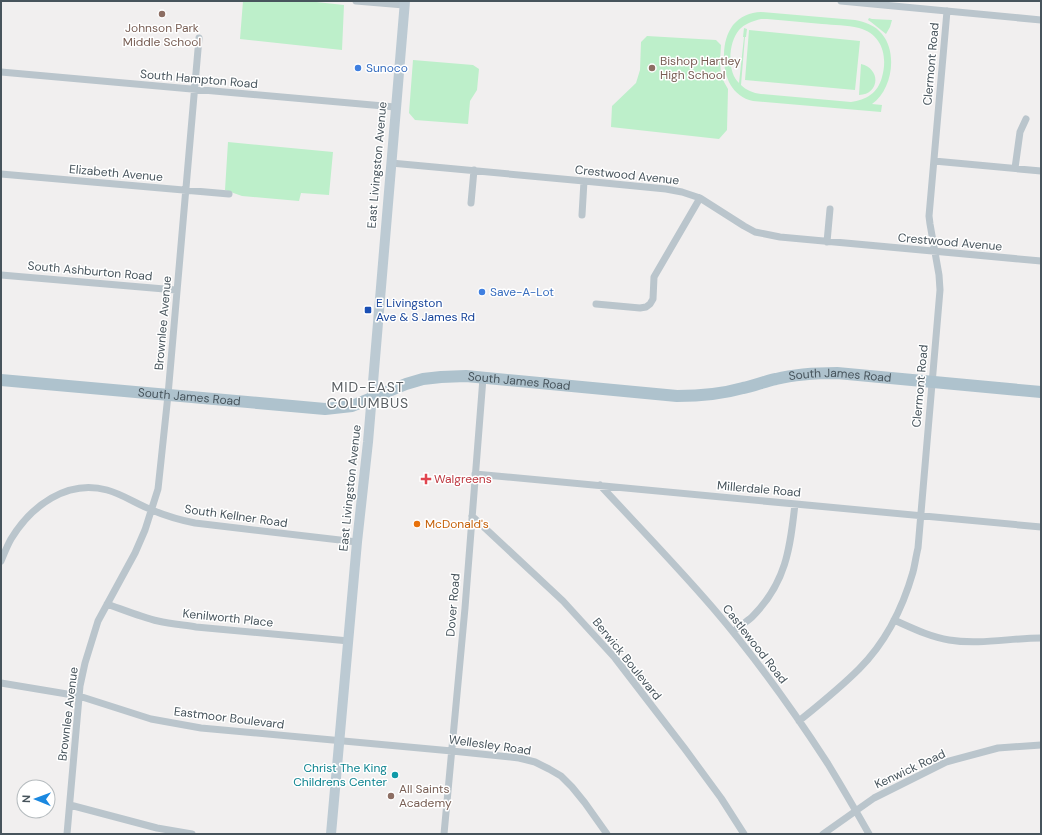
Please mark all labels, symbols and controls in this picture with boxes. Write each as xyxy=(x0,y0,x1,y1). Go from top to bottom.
marker: Johnson Park Middle School xyxy=(157,9,167,19)
place label: Johnson Park Middle School xyxy=(123,20,201,50)
street label: Clermont Road xyxy=(919,22,943,106)
place label: Bishop Hartley High School xyxy=(660,53,741,83)
place label: Sunoco xyxy=(366,60,408,76)
marker: Sunoco xyxy=(353,63,363,73)
marker: Bishop Hartley High School xyxy=(647,63,657,73)
street label: South Hampton Road xyxy=(139,66,259,92)
street label: East Livingston Avenue xyxy=(363,101,391,229)
street label: Elizabeth Avenue xyxy=(68,161,164,185)
street label: Crestwood Avenue xyxy=(574,162,680,188)
street label: Crestwood Avenue xyxy=(897,229,1003,255)
street label: South Ashburton Road xyxy=(27,258,153,284)
street label: Brownlee Avenue xyxy=(151,275,175,371)
place label: Save-A-Lot xyxy=(490,284,554,300)
marker: Save-A-Lot xyxy=(477,287,487,297)
place label: E Livingston Ave & S James Rd xyxy=(376,295,475,325)
marker: E Livingston Ave & S James Rd xyxy=(363,305,373,315)
street label: Clermont Road xyxy=(908,344,932,428)
street label: South James Road xyxy=(788,365,892,386)
street label: South James Road xyxy=(467,368,571,394)
district label: MID-EAST COLUMBUS xyxy=(327,378,409,412)
street label: South James Road xyxy=(137,384,241,409)
street label: East Livingston Avenue xyxy=(335,424,365,552)
place label: Walgreens xyxy=(434,471,492,487)
marker: Walgreens xyxy=(421,474,431,484)
street label: Millerdale Road xyxy=(716,477,802,501)
street label: South Kellner Road xyxy=(183,501,289,531)
place label: McDonald's xyxy=(425,516,489,532)
marker: McDonald's xyxy=(412,519,422,529)
street label: Dover Road xyxy=(442,573,464,637)
street label: Castlewood Road xyxy=(719,601,791,687)
street label: Kenilworth Place xyxy=(182,605,274,631)
street label: Berwick Boulevard xyxy=(589,615,665,703)
street label: Brownlee Avenue xyxy=(54,666,82,762)
street label: Eastmoor Boulevard xyxy=(173,703,285,733)
street label: Wellesley Road xyxy=(448,731,532,759)
street label: Kenwick Road xyxy=(872,746,948,792)
place label: Christ The King Childrens Center xyxy=(293,760,388,790)
marker: Christ The King Childrens Center xyxy=(390,770,400,780)
north arrow xyxy=(16,779,56,819)
place label: All Saints Academy xyxy=(399,781,452,811)
marker: All Saints Academy xyxy=(386,791,396,801)
text: N xyxy=(19,795,33,803)

